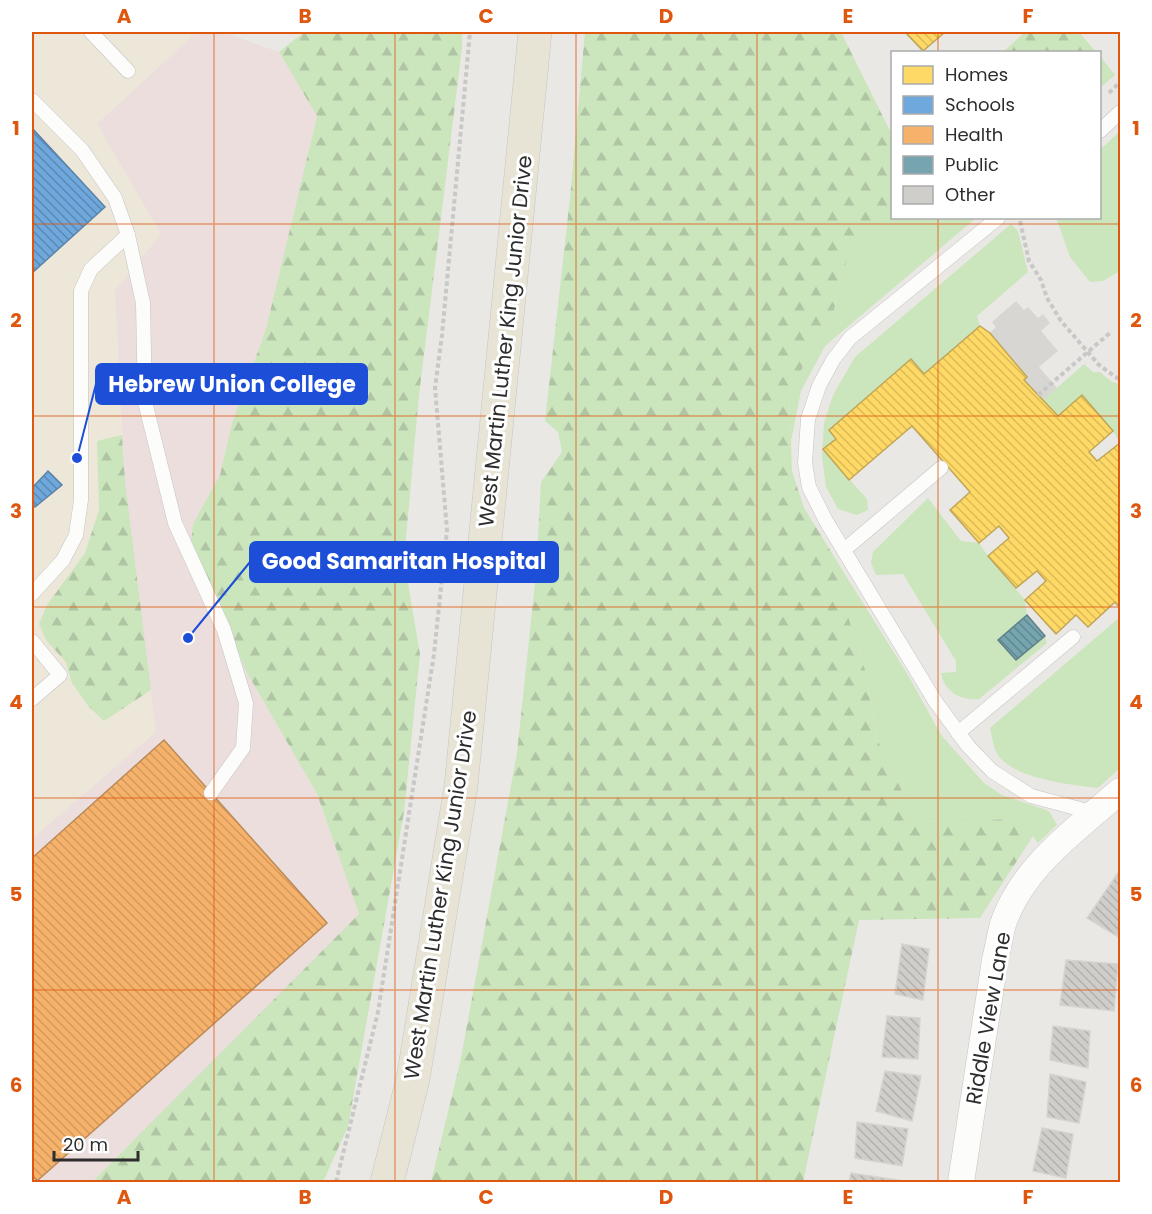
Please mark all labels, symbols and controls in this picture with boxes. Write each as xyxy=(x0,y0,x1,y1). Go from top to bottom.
text: A xyxy=(117,2,132,30)
text: B xyxy=(298,2,312,30)
text: C xyxy=(478,2,494,30)
text: D xyxy=(659,2,673,30)
text: E xyxy=(843,2,853,30)
text: F xyxy=(1023,2,1034,30)
legend xyxy=(891,51,1101,219)
text: Homes xyxy=(945,62,1008,87)
text: Schools xyxy=(945,92,1015,117)
text: 1 xyxy=(12,114,20,142)
text: 1 xyxy=(1132,114,1140,142)
text: Health xyxy=(945,122,1003,147)
text: Public xyxy=(945,152,999,177)
street label: West Martin Luther King Junior Drive xyxy=(471,154,539,528)
text: Other xyxy=(945,182,995,207)
text: 2 xyxy=(10,306,22,334)
text: 2 xyxy=(1130,306,1142,334)
callout: Hebrew Union College xyxy=(96,364,367,404)
text: Hebrew Union College xyxy=(108,369,356,400)
text: 3 xyxy=(10,497,22,525)
text: 3 xyxy=(1130,497,1142,525)
callout: Good Samaritan Hospital xyxy=(250,542,558,582)
text: Good Samaritan Hospital xyxy=(262,546,546,577)
text: 4 xyxy=(9,688,23,716)
text: 4 xyxy=(1129,688,1143,716)
street label: West Martin Luther King Junior Drive xyxy=(396,708,484,1082)
text: 5 xyxy=(10,880,23,908)
text: 5 xyxy=(1130,880,1143,908)
street label: Riddle View Lane xyxy=(959,929,1017,1107)
text: 6 xyxy=(10,1071,22,1099)
text: 6 xyxy=(1130,1071,1142,1099)
scale bar xyxy=(54,1124,138,1162)
text: 20 m xyxy=(63,1132,108,1157)
text: A xyxy=(117,1183,132,1211)
text: B xyxy=(298,1183,312,1211)
text: C xyxy=(478,1183,494,1211)
text: D xyxy=(659,1183,673,1211)
text: E xyxy=(843,1183,853,1211)
text: F xyxy=(1023,1183,1034,1211)

